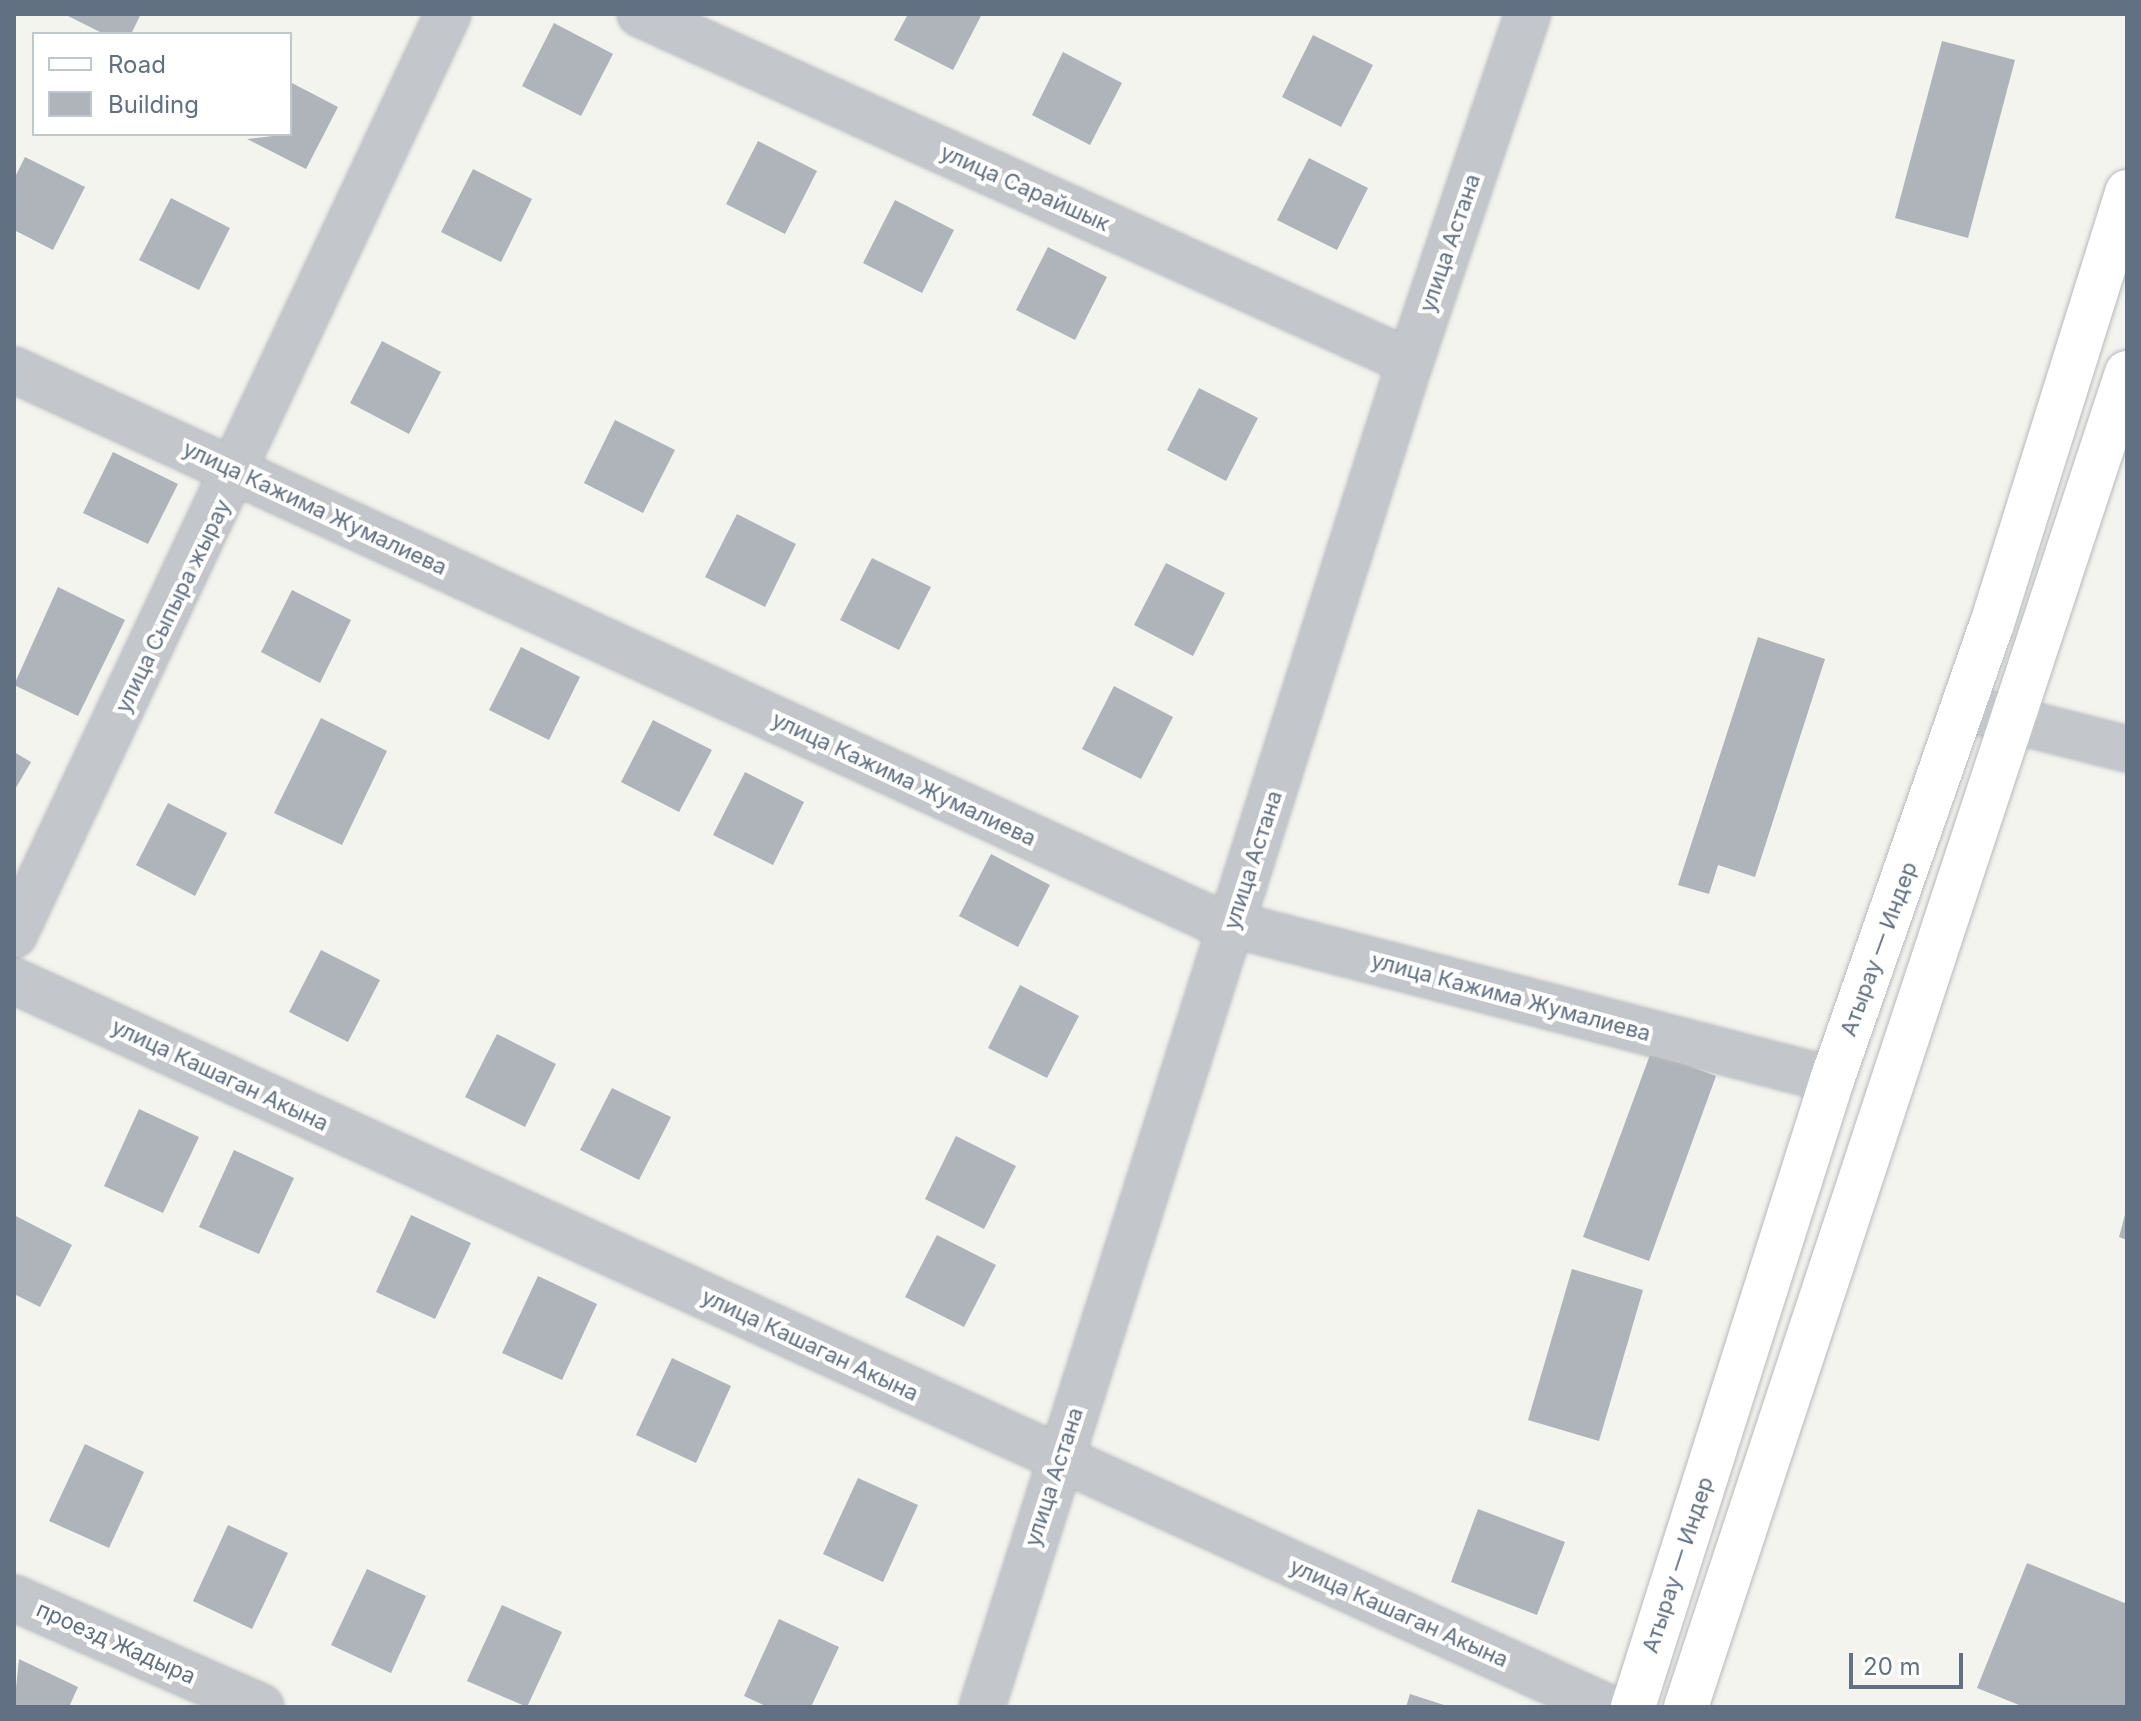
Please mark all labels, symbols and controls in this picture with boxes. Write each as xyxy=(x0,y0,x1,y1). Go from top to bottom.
legend xyxy=(32,32,292,136)
text: Road xyxy=(108,50,166,79)
text: Building xyxy=(108,90,199,119)
street label: улица Сарайшык xyxy=(936,139,1114,237)
street label: улица Астана xyxy=(1414,170,1486,316)
street label: улица Кажима Жумалиева xyxy=(179,435,451,581)
street label: улица Сыпыра жырау xyxy=(110,495,236,717)
street label: улица Кажима Жумалиева xyxy=(768,706,1040,852)
street label: улица Астана xyxy=(1218,787,1288,933)
street label: Атырау — Индер xyxy=(1835,858,1923,1040)
street label: улица Кажима Жумалиева xyxy=(1368,947,1654,1047)
street label: улица Кашаган Акына xyxy=(107,1013,333,1137)
street label: улица Кашаган Акына xyxy=(697,1283,923,1407)
street label: улица Астана xyxy=(1019,1404,1089,1550)
street label: Атырау — Индер xyxy=(1637,1474,1719,1656)
street label: улица Кашаган Акына xyxy=(1286,1553,1512,1673)
street label: проезд Жадыра xyxy=(32,1596,200,1690)
scale bar xyxy=(1853,1637,1967,1687)
text: 20 m xyxy=(1863,1652,1921,1681)

